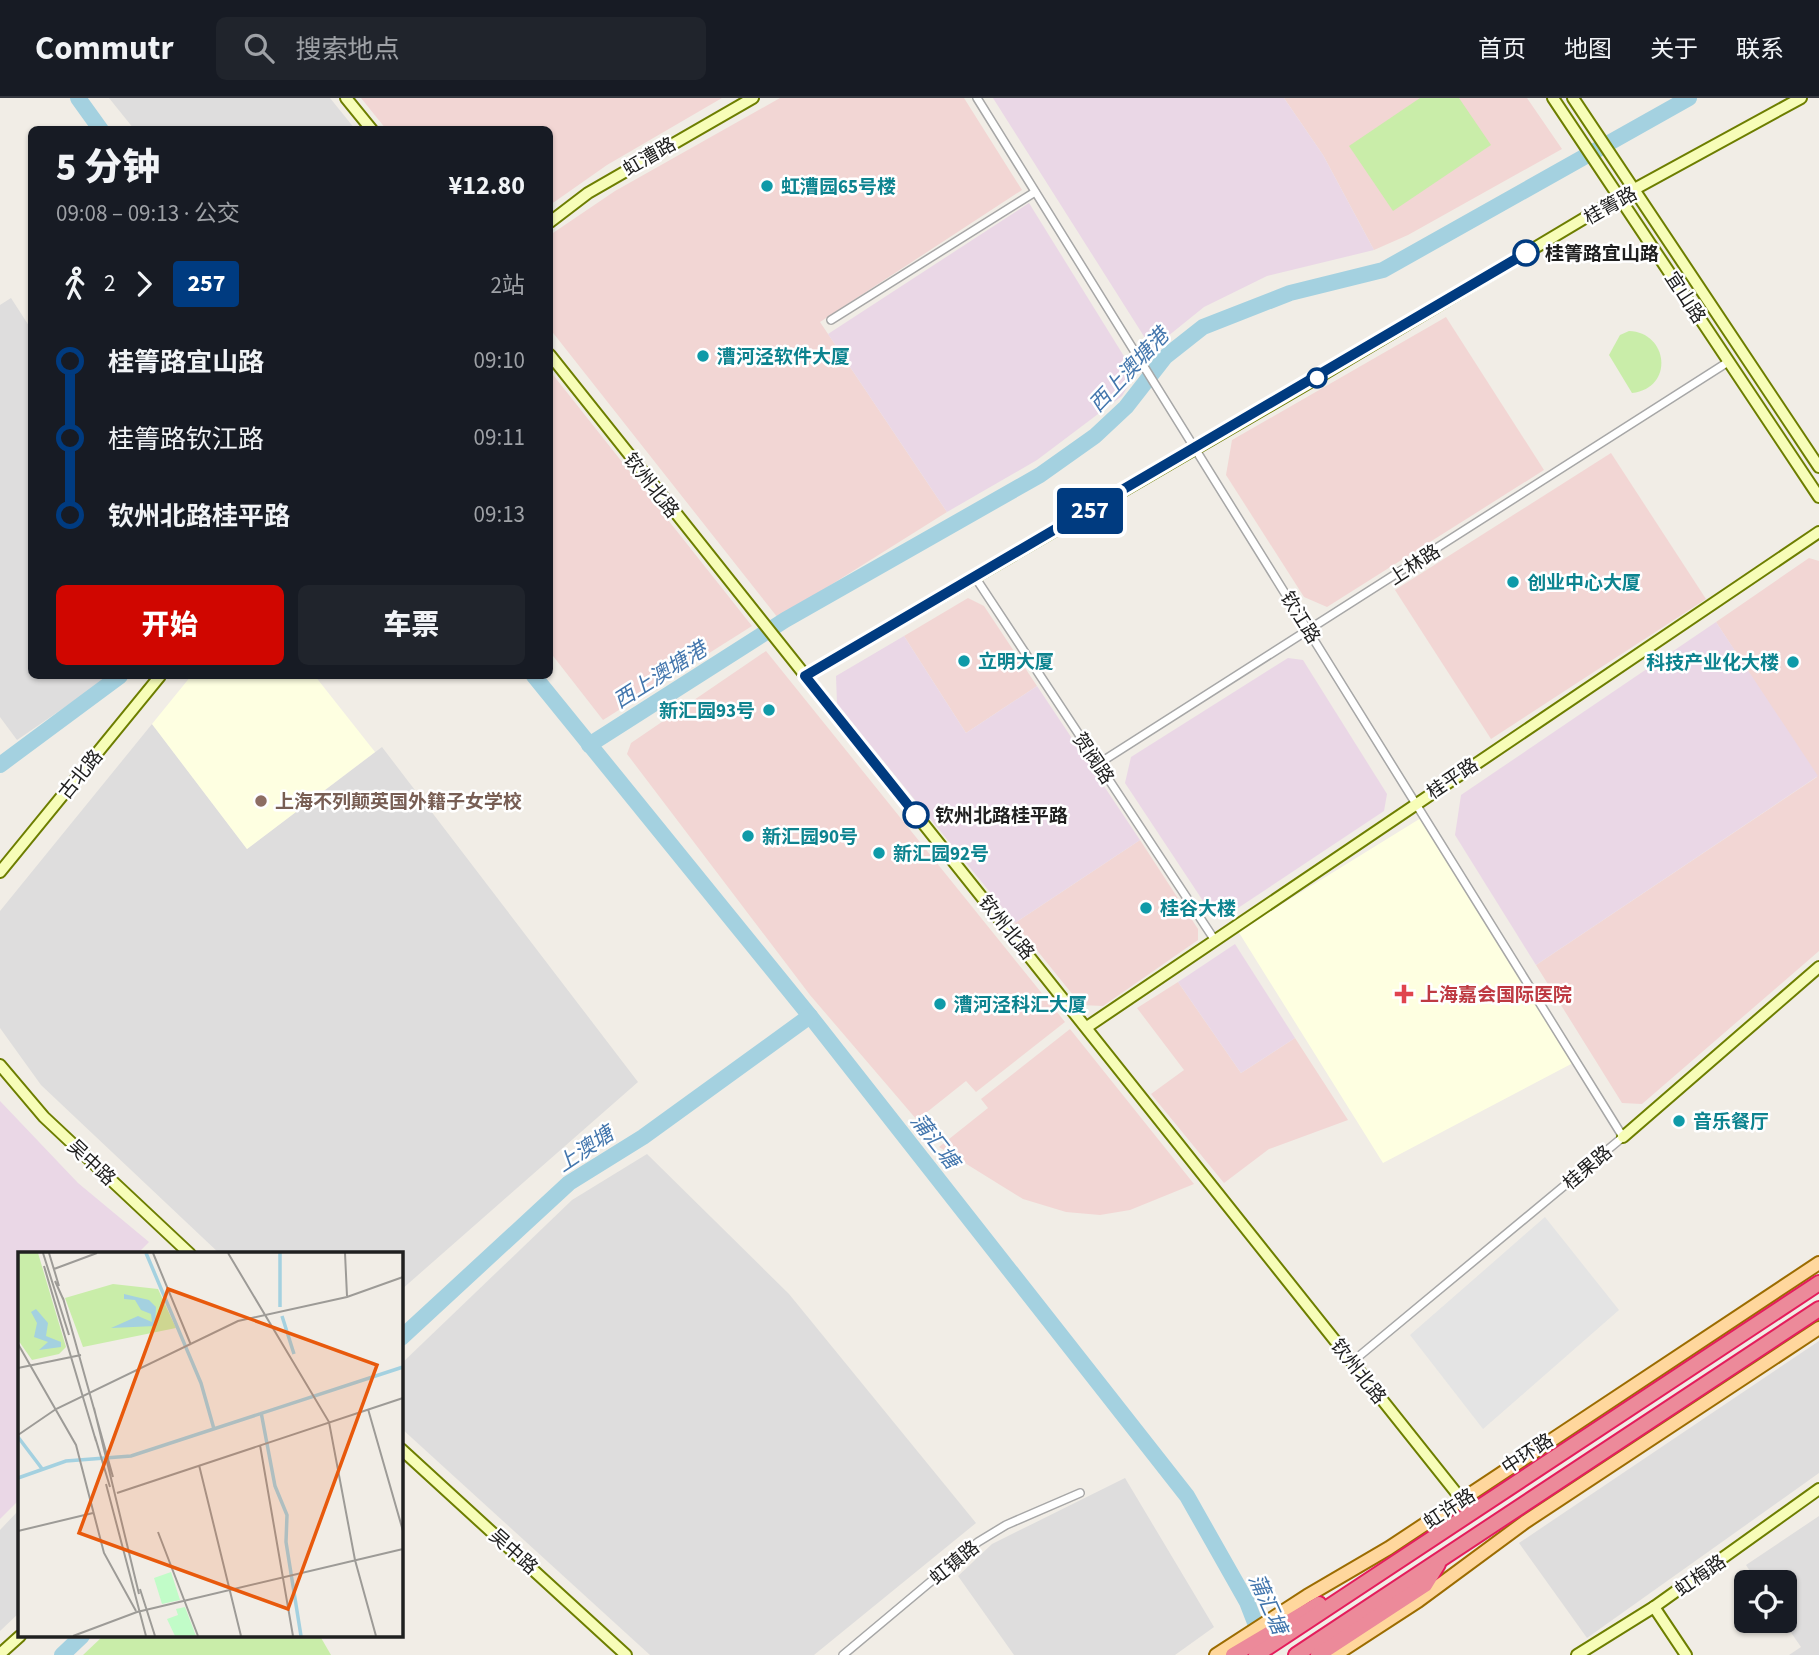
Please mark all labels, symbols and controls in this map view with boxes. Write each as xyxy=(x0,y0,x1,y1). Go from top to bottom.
search box xyxy=(216,17,706,80)
text: Commutr xyxy=(35,25,174,72)
icon: search xyxy=(240,29,278,67)
text: 搜索地点 xyxy=(296,31,400,68)
text: 首页 xyxy=(1478,32,1526,67)
text: 地图 xyxy=(1564,32,1612,67)
text: 关于 xyxy=(1650,32,1698,67)
text: 联系 xyxy=(1736,32,1784,67)
street label: 虹漕路 xyxy=(618,131,681,183)
text: 5 分钟 xyxy=(56,141,160,195)
text: ¥12.80 xyxy=(449,167,525,204)
place label: 虹漕园65号楼 xyxy=(781,174,896,201)
marker: 虹漕园65号楼 xyxy=(759,178,775,194)
street label: 桂箐路 xyxy=(1579,181,1642,232)
text: 09:08 – 09:13 · 公交 xyxy=(56,197,240,230)
marker: 桂箐路宜山路 xyxy=(1513,240,1539,266)
place label: 桂箐路宜山路 xyxy=(1545,241,1659,268)
icon: walk xyxy=(56,265,94,303)
icon: forward xyxy=(125,265,163,303)
text: 257 xyxy=(187,266,225,301)
text: 2 xyxy=(104,267,115,300)
street label: 宜山路 xyxy=(1658,267,1712,329)
text: 2站 xyxy=(491,269,525,302)
water label: 西上澳塘港 xyxy=(1082,319,1178,419)
text: 桂箐路宜山路 xyxy=(108,344,264,381)
text: 09:10 xyxy=(474,344,525,377)
place label: 漕河泾软件大厦 xyxy=(717,344,850,371)
marker: 漕河泾软件大厦 xyxy=(695,348,711,364)
unlabelled marker xyxy=(1307,368,1327,388)
text: 桂箐路钦江路 xyxy=(108,421,264,458)
text: 09:11 xyxy=(474,421,525,454)
street label: 钦州北路 xyxy=(617,448,685,524)
line badge: 257 xyxy=(1050,488,1130,534)
text: 257 xyxy=(1071,493,1109,528)
text: 钦州北路桂平路 xyxy=(108,498,290,535)
text: 09:13 xyxy=(474,498,525,531)
street label: 上林路 xyxy=(1384,538,1446,592)
place label: 创业中心大厦 xyxy=(1527,570,1641,597)
marker: 创业中心大厦 xyxy=(1505,574,1521,590)
button: 开始 xyxy=(56,585,284,665)
button: 车票 xyxy=(298,585,525,665)
street label: 钦江路 xyxy=(1273,586,1326,649)
water label: 西上澳塘港 xyxy=(608,633,715,716)
place label: 立明大厦 xyxy=(978,649,1054,676)
place label: 科技产业化大楼 xyxy=(1646,650,1779,677)
marker: 立明大厦 xyxy=(956,653,972,669)
marker: 科技产业化大楼 xyxy=(1785,654,1801,670)
place label: 新汇园93号 xyxy=(659,698,755,725)
marker: 新汇园93号 xyxy=(761,702,777,718)
street label: 贺阀路 xyxy=(1066,728,1120,790)
street label: 古北路 xyxy=(53,744,110,806)
street label: 桂平路 xyxy=(1422,752,1484,806)
place label: 上海不列颠英国外籍子女学校 xyxy=(275,789,522,816)
marker: 上海不列颠英国外籍子女学校 xyxy=(253,793,269,809)
marker: 钦州北路桂平路 xyxy=(903,802,929,828)
place label: 钦州北路桂平路 xyxy=(935,803,1068,830)
place label: 新汇园90号 xyxy=(762,824,858,851)
marker: 新汇园90号 xyxy=(740,828,756,844)
place label: 新汇园92号 xyxy=(893,841,989,868)
marker: 新汇园92号 xyxy=(871,845,887,861)
street label: 钦州北路 xyxy=(971,890,1040,966)
place label: 桂谷大楼 xyxy=(1160,896,1236,923)
marker: 桂谷大楼 xyxy=(1138,900,1154,916)
place label: 上海嘉会国际医院 xyxy=(1420,982,1572,1009)
marker: 上海嘉会国际医院 xyxy=(1394,984,1414,1004)
place label: 漕河泾科汇大厦 xyxy=(954,992,1087,1019)
marker: 漕河泾科汇大厦 xyxy=(932,996,948,1012)
water label: 蒲汇塘 xyxy=(904,1107,968,1177)
place label: 音乐餐厅 xyxy=(1693,1109,1769,1136)
marker: 音乐餐厅 xyxy=(1671,1113,1687,1129)
water label: 上澳塘 xyxy=(550,1117,622,1179)
street label: 吴中路 xyxy=(61,1134,121,1192)
street label: 桂果路 xyxy=(1557,1139,1618,1197)
inset map xyxy=(18,1252,402,1638)
street label: 钦州北路 xyxy=(1324,1334,1392,1410)
street label: 中环路 xyxy=(1497,1427,1559,1481)
street label: 虹许路 xyxy=(1419,1482,1481,1536)
street label: 吴中路 xyxy=(483,1523,543,1581)
street label: 虹镇路 xyxy=(924,1535,986,1592)
street label: 虹梅路 xyxy=(1670,1549,1732,1604)
water label: 蒲汇塘 xyxy=(1241,1569,1296,1642)
map controls xyxy=(1734,1570,1797,1633)
button: locate xyxy=(1734,1570,1797,1633)

